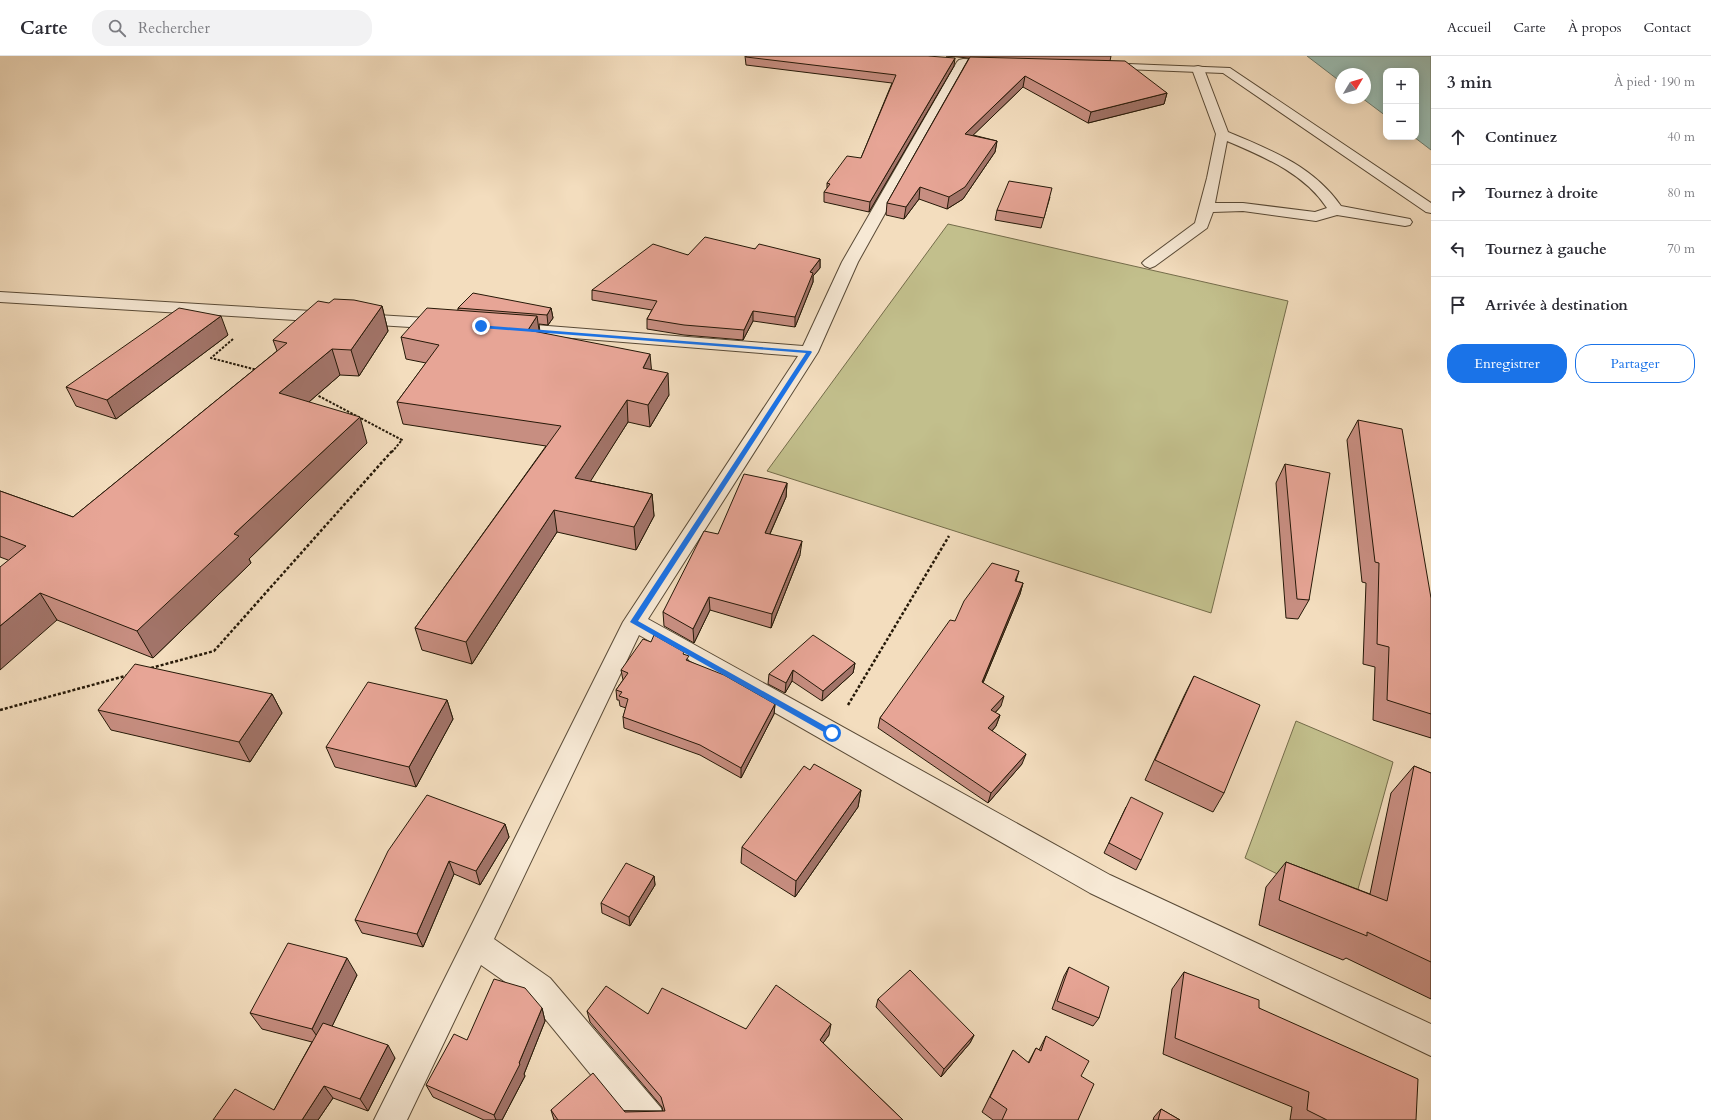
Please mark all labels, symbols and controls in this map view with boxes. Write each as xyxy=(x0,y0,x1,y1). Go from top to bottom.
search box xyxy=(92,10,372,46)
text: Carte xyxy=(20,15,68,41)
icon: search xyxy=(106,17,128,39)
text: Rechercher xyxy=(138,18,210,38)
text: Accueil xyxy=(1447,18,1491,37)
text: Carte xyxy=(1513,18,1546,37)
text: À propos xyxy=(1568,18,1621,37)
text: Contact xyxy=(1643,18,1691,37)
north arrow xyxy=(1335,68,1371,104)
map controls xyxy=(1383,68,1419,140)
button: + xyxy=(1383,68,1419,104)
text: 3 min xyxy=(1447,71,1492,94)
text: À pied · 190 m xyxy=(1614,73,1695,91)
button: − xyxy=(1383,104,1419,140)
icon: ahead xyxy=(1447,126,1469,148)
text: Continuez xyxy=(1485,127,1557,147)
text: 40 m xyxy=(1667,128,1695,146)
icon: right xyxy=(1447,182,1469,204)
text: Tournez à droite xyxy=(1485,183,1598,203)
text: 80 m xyxy=(1667,184,1695,202)
icon: left xyxy=(1447,238,1469,260)
text: Tournez à gauche xyxy=(1485,239,1607,259)
text: 70 m xyxy=(1667,240,1695,258)
icon: arrive xyxy=(1447,294,1469,316)
text: Arrivée à destination xyxy=(1485,295,1628,315)
route end xyxy=(472,317,490,335)
button: Enregistrer xyxy=(1447,344,1567,383)
button: Partager xyxy=(1575,344,1695,383)
route start xyxy=(823,724,841,742)

